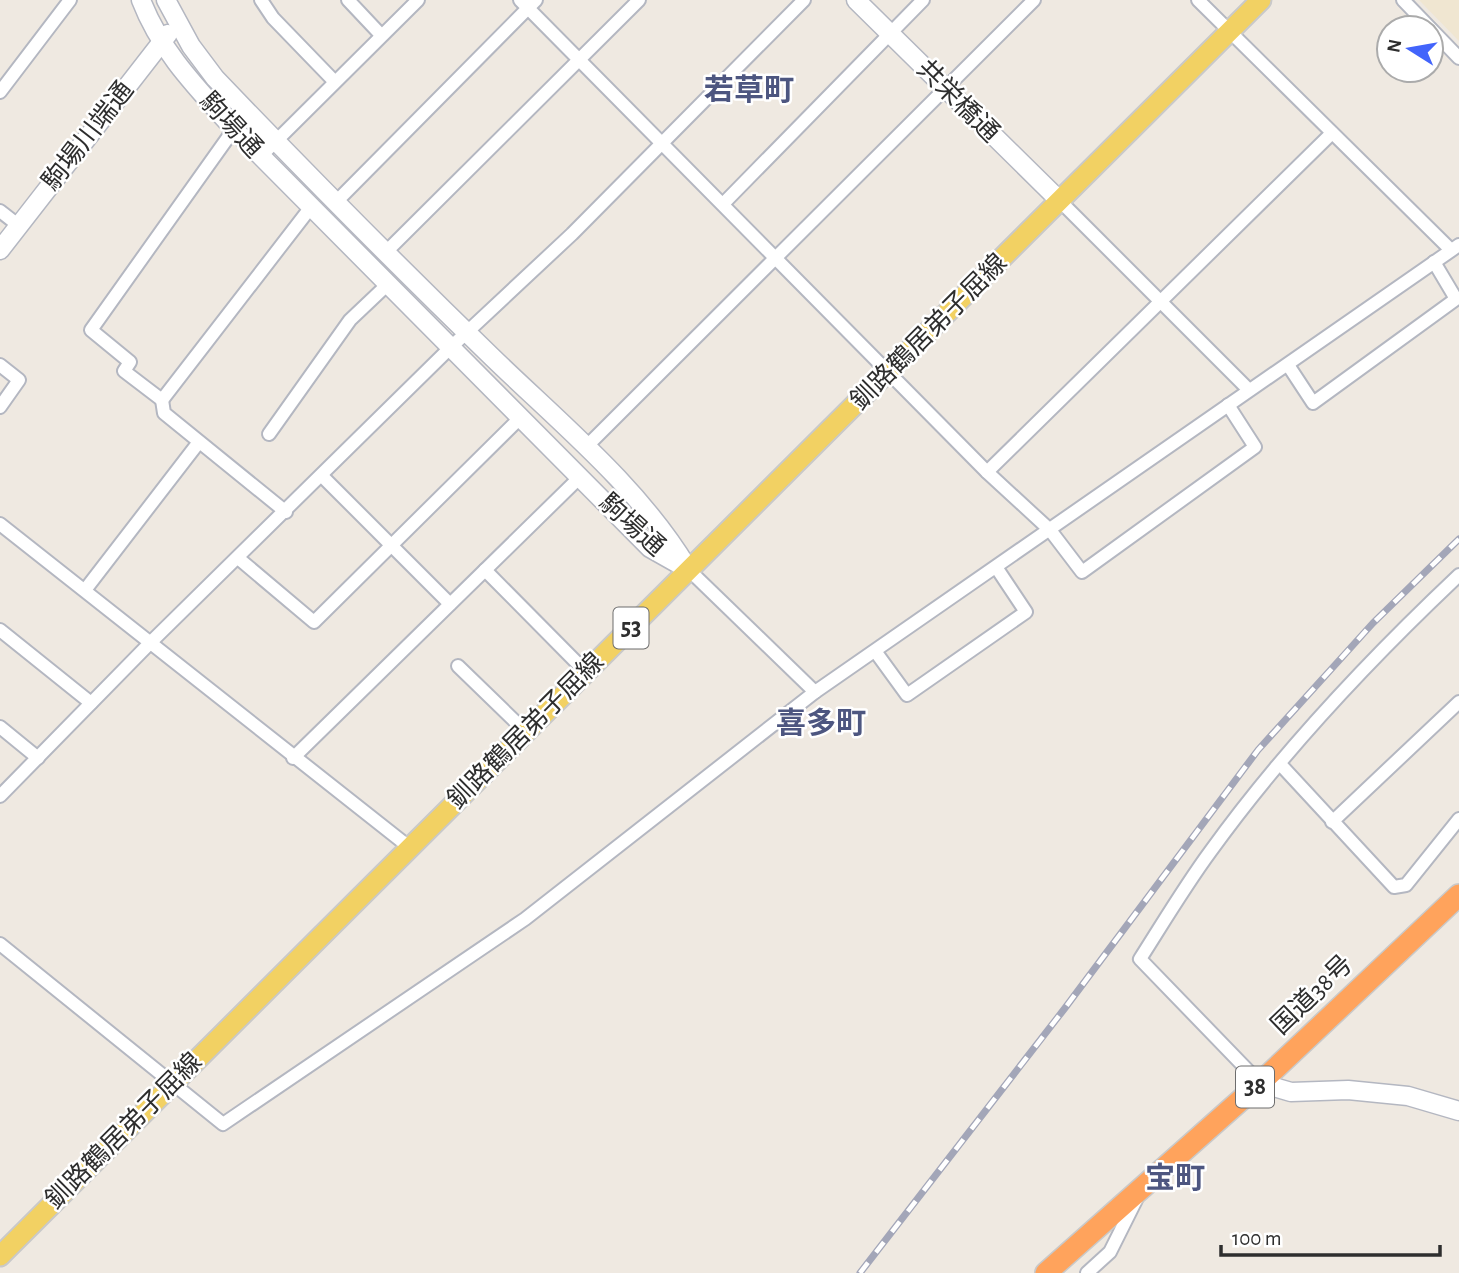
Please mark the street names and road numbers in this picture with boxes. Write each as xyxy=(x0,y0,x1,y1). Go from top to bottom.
street label: 共栄橋通 xyxy=(912,54,1005,147)
street label: 駒場川端通 xyxy=(37,76,138,195)
street label: 駒場通 xyxy=(195,87,268,162)
street label: 釧路鶴居弟子屈線 xyxy=(846,249,1012,415)
street label: 駒場通 xyxy=(594,488,670,561)
road number: 53 xyxy=(614,608,648,648)
street label: 釧路鶴居弟子屈線 xyxy=(443,648,609,814)
street label: 国道38号 xyxy=(1266,950,1357,1039)
street label: 釧路鶴居弟子屈線 xyxy=(41,1048,207,1214)
road number: 38 xyxy=(1236,1066,1274,1107)

